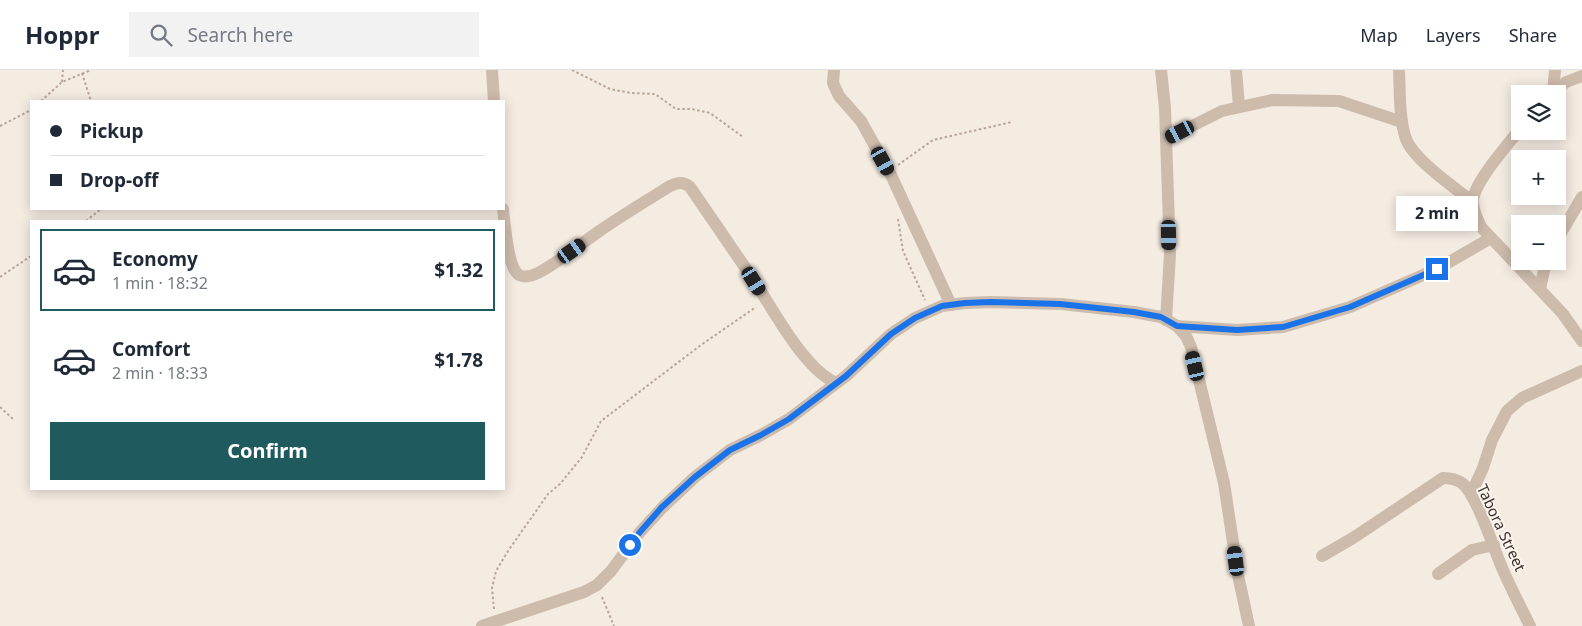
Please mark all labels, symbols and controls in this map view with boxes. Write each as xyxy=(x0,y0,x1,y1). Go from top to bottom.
search box xyxy=(129,12,479,57)
text: Hoppr xyxy=(25,18,99,51)
icon: search xyxy=(147,21,175,49)
text: Search here xyxy=(187,22,293,48)
text: Map xyxy=(1360,23,1398,47)
text: Layers xyxy=(1426,23,1481,47)
text: Share xyxy=(1509,23,1557,47)
map controls xyxy=(1511,85,1566,270)
button: layers xyxy=(1511,85,1566,140)
text: Pickup xyxy=(80,118,143,144)
car xyxy=(1163,119,1196,145)
car xyxy=(869,144,896,178)
button: + xyxy=(1511,150,1566,205)
text: Drop-off xyxy=(80,167,159,193)
callout: 2 min xyxy=(1396,196,1478,232)
text: 2 min xyxy=(1415,202,1459,224)
button: − xyxy=(1511,215,1566,270)
car xyxy=(1161,220,1176,250)
car xyxy=(555,236,588,266)
text: Economy xyxy=(112,246,198,272)
icon: car xyxy=(52,248,97,293)
text: $1.32 xyxy=(434,257,483,283)
route end xyxy=(1426,258,1448,280)
car xyxy=(739,264,768,298)
text: 1 min · 18:32 xyxy=(112,272,208,294)
text: Comfort xyxy=(112,336,191,362)
icon: car xyxy=(52,338,97,383)
text: $1.78 xyxy=(434,347,483,373)
car xyxy=(1184,350,1205,382)
text: 2 min · 18:33 xyxy=(112,362,208,384)
button: Confirm xyxy=(50,422,485,480)
street label: Tabora Street xyxy=(1473,481,1531,575)
route start xyxy=(619,534,641,556)
car xyxy=(1226,545,1245,577)

